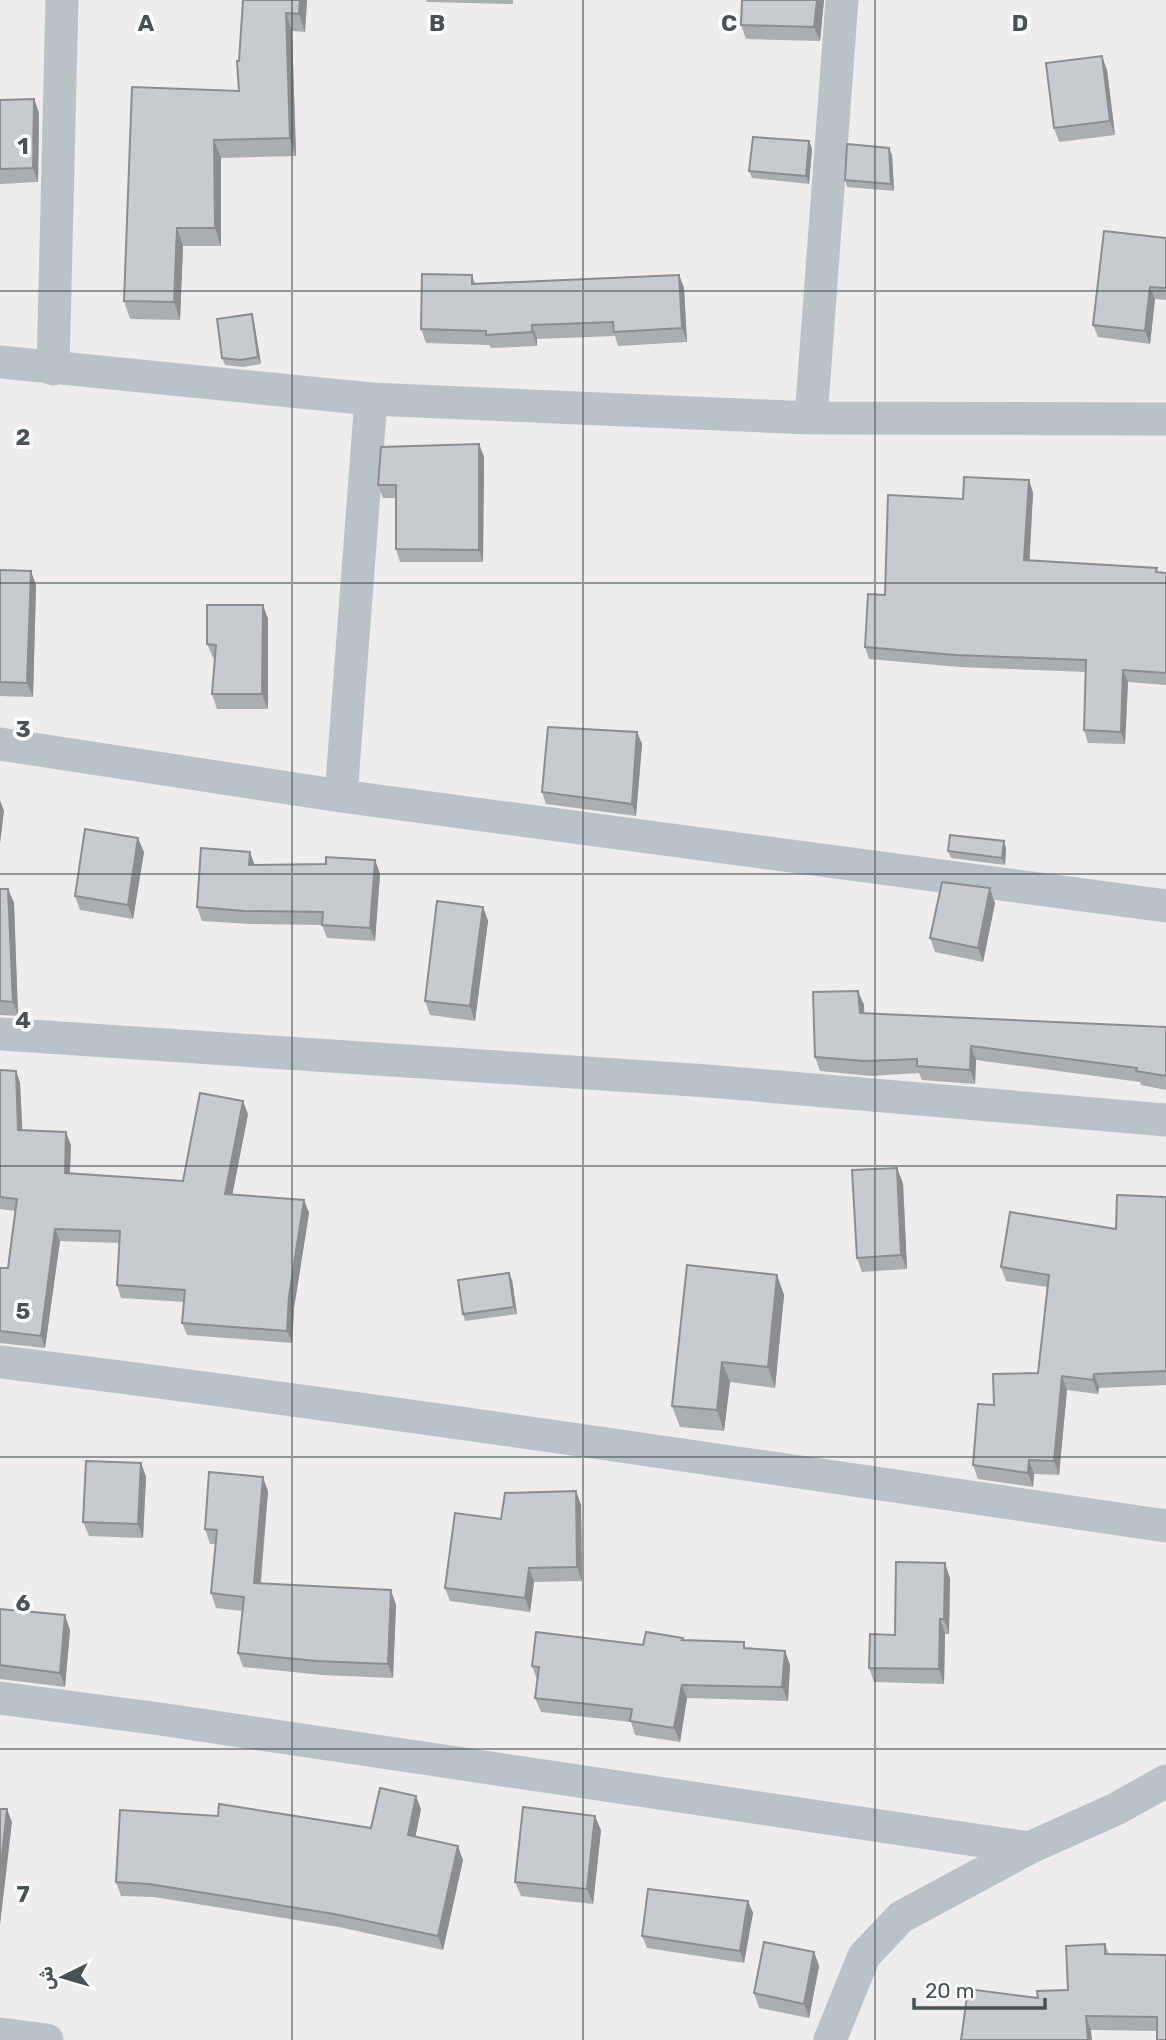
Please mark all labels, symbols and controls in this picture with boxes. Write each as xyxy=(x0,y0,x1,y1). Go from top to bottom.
text: A xyxy=(138,9,155,37)
text: B xyxy=(429,9,445,37)
text: C xyxy=(721,9,737,37)
text: D xyxy=(1012,9,1028,37)
text: 1 xyxy=(17,132,29,160)
text: 2 xyxy=(16,423,30,451)
text: 3 xyxy=(15,715,31,743)
text: 4 xyxy=(15,1006,31,1034)
text: 5 xyxy=(16,1297,31,1325)
text: 6 xyxy=(16,1589,31,1617)
text: 7 xyxy=(16,1880,30,1908)
north arrow xyxy=(28,1942,98,2012)
text: ش xyxy=(34,1965,59,1991)
scale bar xyxy=(914,1966,1045,2010)
text: 20 m xyxy=(925,1978,974,2003)

